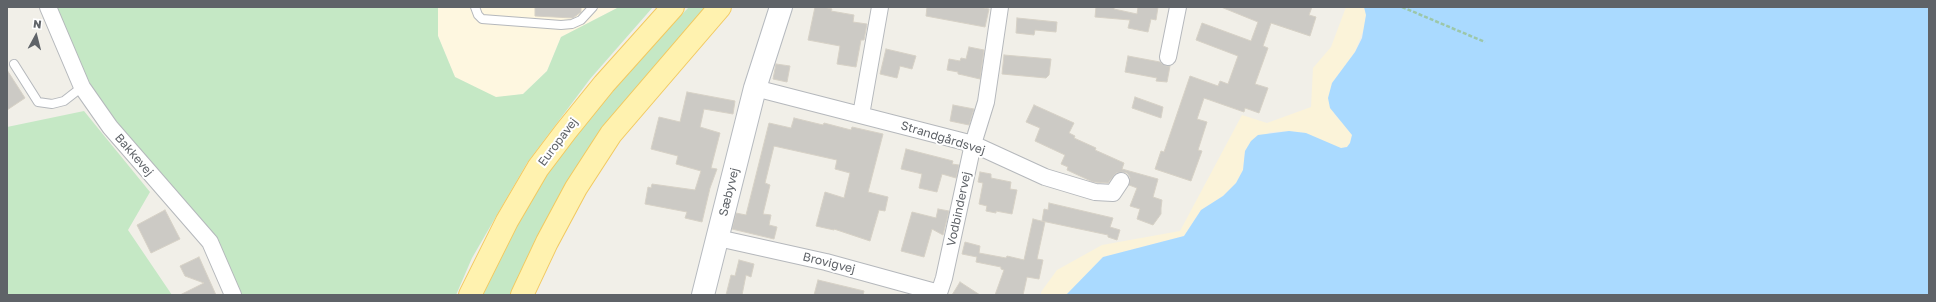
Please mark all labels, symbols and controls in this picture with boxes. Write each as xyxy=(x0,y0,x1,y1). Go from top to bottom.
north arrow xyxy=(16,16,56,56)
text: N xyxy=(33,17,42,31)
street label: Europavej xyxy=(535,115,581,169)
street label: Strandgårdsvej xyxy=(899,118,987,158)
street label: Bakkevej xyxy=(112,131,156,179)
street label: Sæbyvej xyxy=(716,166,742,218)
street label: Vodbindervej xyxy=(944,170,974,248)
street label: Brovigvej xyxy=(801,250,857,276)

